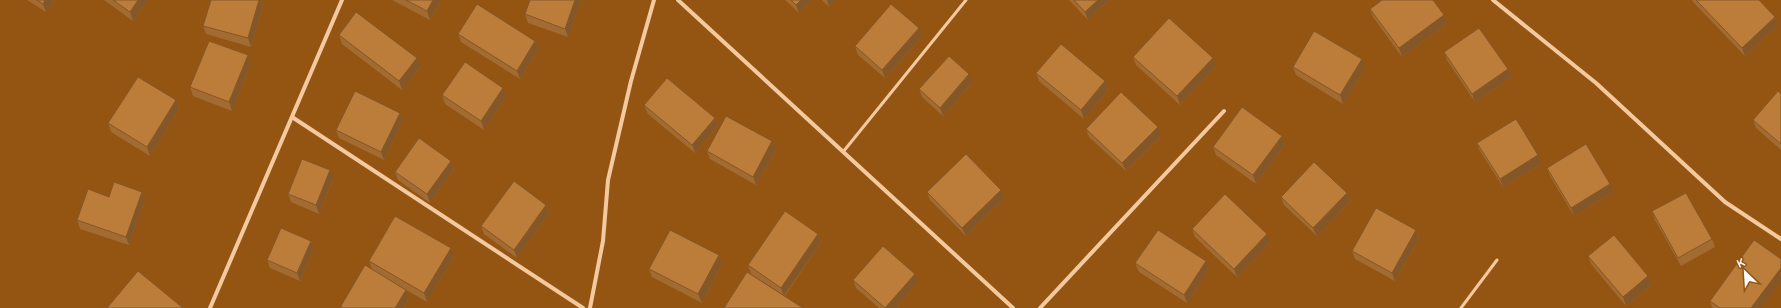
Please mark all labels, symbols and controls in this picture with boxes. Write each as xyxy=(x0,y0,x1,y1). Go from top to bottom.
north arrow xyxy=(1725,252,1765,292)
text: K xyxy=(1735,256,1748,271)

